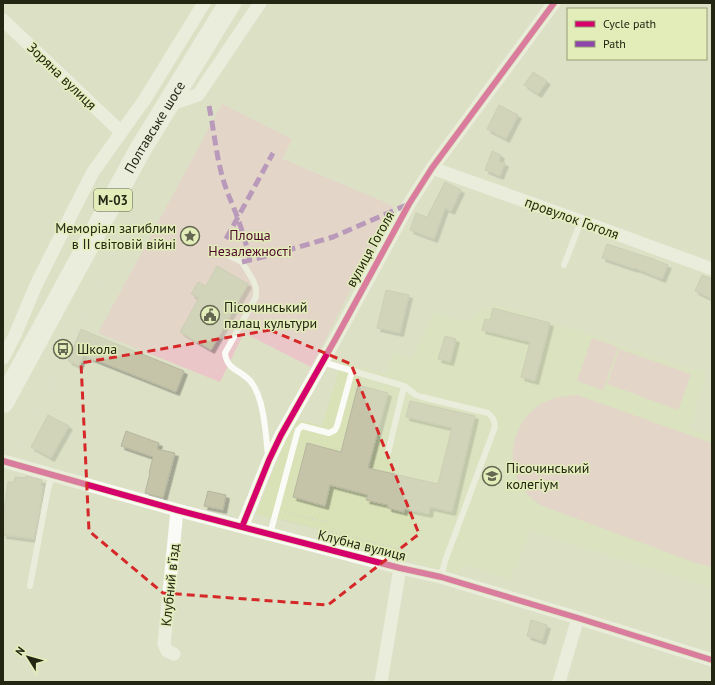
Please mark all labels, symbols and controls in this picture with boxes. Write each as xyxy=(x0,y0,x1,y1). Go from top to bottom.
legend xyxy=(567,8,707,60)
text: Cycle path xyxy=(603,16,656,31)
text: Path xyxy=(603,36,626,51)
street label: Зоряна вулиця xyxy=(23,38,101,114)
street label: Полтавське шосе xyxy=(120,78,189,176)
road number: М-03 xyxy=(94,189,132,211)
street label: провулок Гоголя xyxy=(522,193,622,243)
street label: вулиця Гоголя xyxy=(342,208,398,290)
place label: Меморіал загиблим в II світовій війні xyxy=(55,219,176,253)
place icon: Меморіал загиблим в II світовій війні xyxy=(179,225,201,247)
park label: Площа Незалежності xyxy=(208,226,292,260)
place label: Пісочинський палац культури xyxy=(224,298,317,332)
public building icon: Пісочинський палац культури xyxy=(199,304,221,326)
bus stop icon: Школа xyxy=(52,338,74,360)
place label: Школа xyxy=(77,340,117,358)
place label: Пісочинський колегіум xyxy=(506,459,589,493)
school or university icon: Пісочинський колегіум xyxy=(481,465,503,487)
street label: Клубна вулиця xyxy=(316,525,408,565)
street label: Клубний в’їзд xyxy=(157,542,183,627)
north arrow xyxy=(8,637,48,677)
text: N xyxy=(12,644,28,658)

